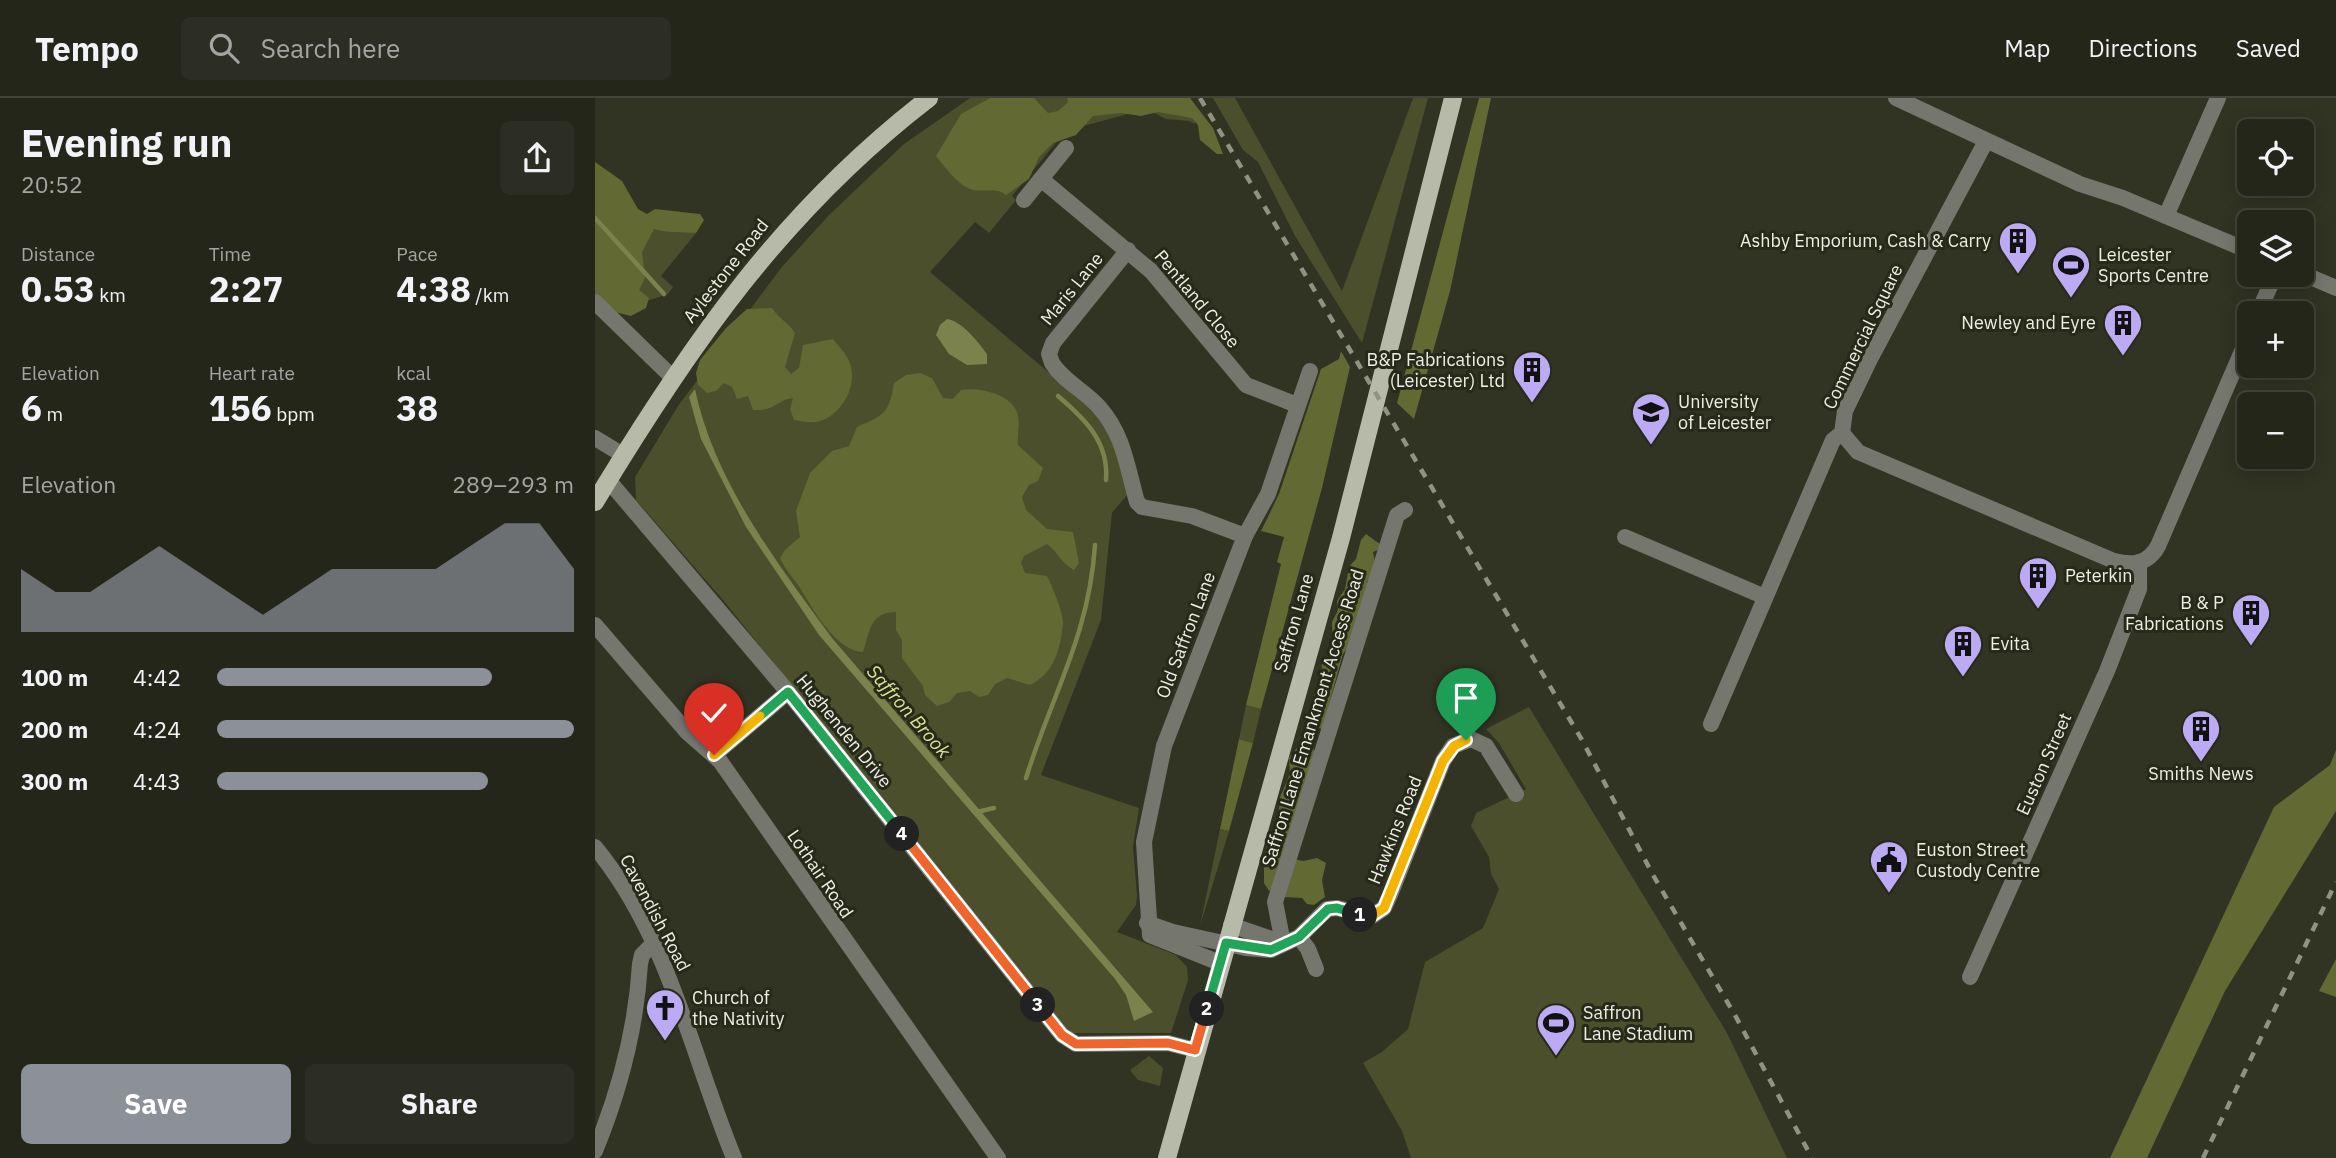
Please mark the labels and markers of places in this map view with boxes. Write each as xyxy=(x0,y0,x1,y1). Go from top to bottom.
building icon: Ashby Emporium, Cash & Carry xyxy=(1997,220,2039,275)
place label: Ashby Emporium, Cash & Carry xyxy=(1740,229,1991,252)
place label: Leicester Sports Centre xyxy=(2098,243,2209,287)
sports icon: Leicester Sports Centre xyxy=(2050,244,2092,299)
building icon: Newley and Eyre xyxy=(2102,302,2144,357)
place label: Newley and Eyre xyxy=(1961,311,2096,334)
place label: B&P Fabrications (Leicester) Ltd xyxy=(1367,348,1505,392)
building icon: B&P Fabrications (Leicester) Ltd xyxy=(1511,349,1553,404)
place label: University of Leicester xyxy=(1678,390,1772,434)
school or university icon: University of Leicester xyxy=(1630,391,1672,446)
building icon: Peterkin xyxy=(2017,555,2059,610)
place label: Peterkin xyxy=(2065,564,2132,587)
place label: B & P Fabrications xyxy=(2125,591,2224,635)
building icon: B & P Fabrications xyxy=(2230,592,2272,647)
building icon: Evita xyxy=(1942,623,1984,678)
place label: Evita xyxy=(1990,632,2030,655)
pin xyxy=(1436,668,1496,740)
pin xyxy=(684,683,744,755)
building icon: Smiths News xyxy=(2180,708,2222,763)
place label: Smiths News xyxy=(2148,762,2254,785)
pin: 4 xyxy=(885,816,919,852)
place label: Euston Street Custody Centre xyxy=(1916,838,2040,882)
public building icon: Euston Street Custody Centre xyxy=(1868,839,1910,894)
pin: 1 xyxy=(1343,898,1377,932)
place label: Church of the Nativity xyxy=(692,986,785,1030)
church icon: Church of the Nativity xyxy=(644,987,686,1042)
pin: 3 xyxy=(1021,988,1055,1023)
pin: 2 xyxy=(1189,992,1225,1026)
place label: Saffron Lane Stadium xyxy=(1583,1001,1693,1045)
sports icon: Saffron Lane Stadium xyxy=(1535,1002,1577,1057)

